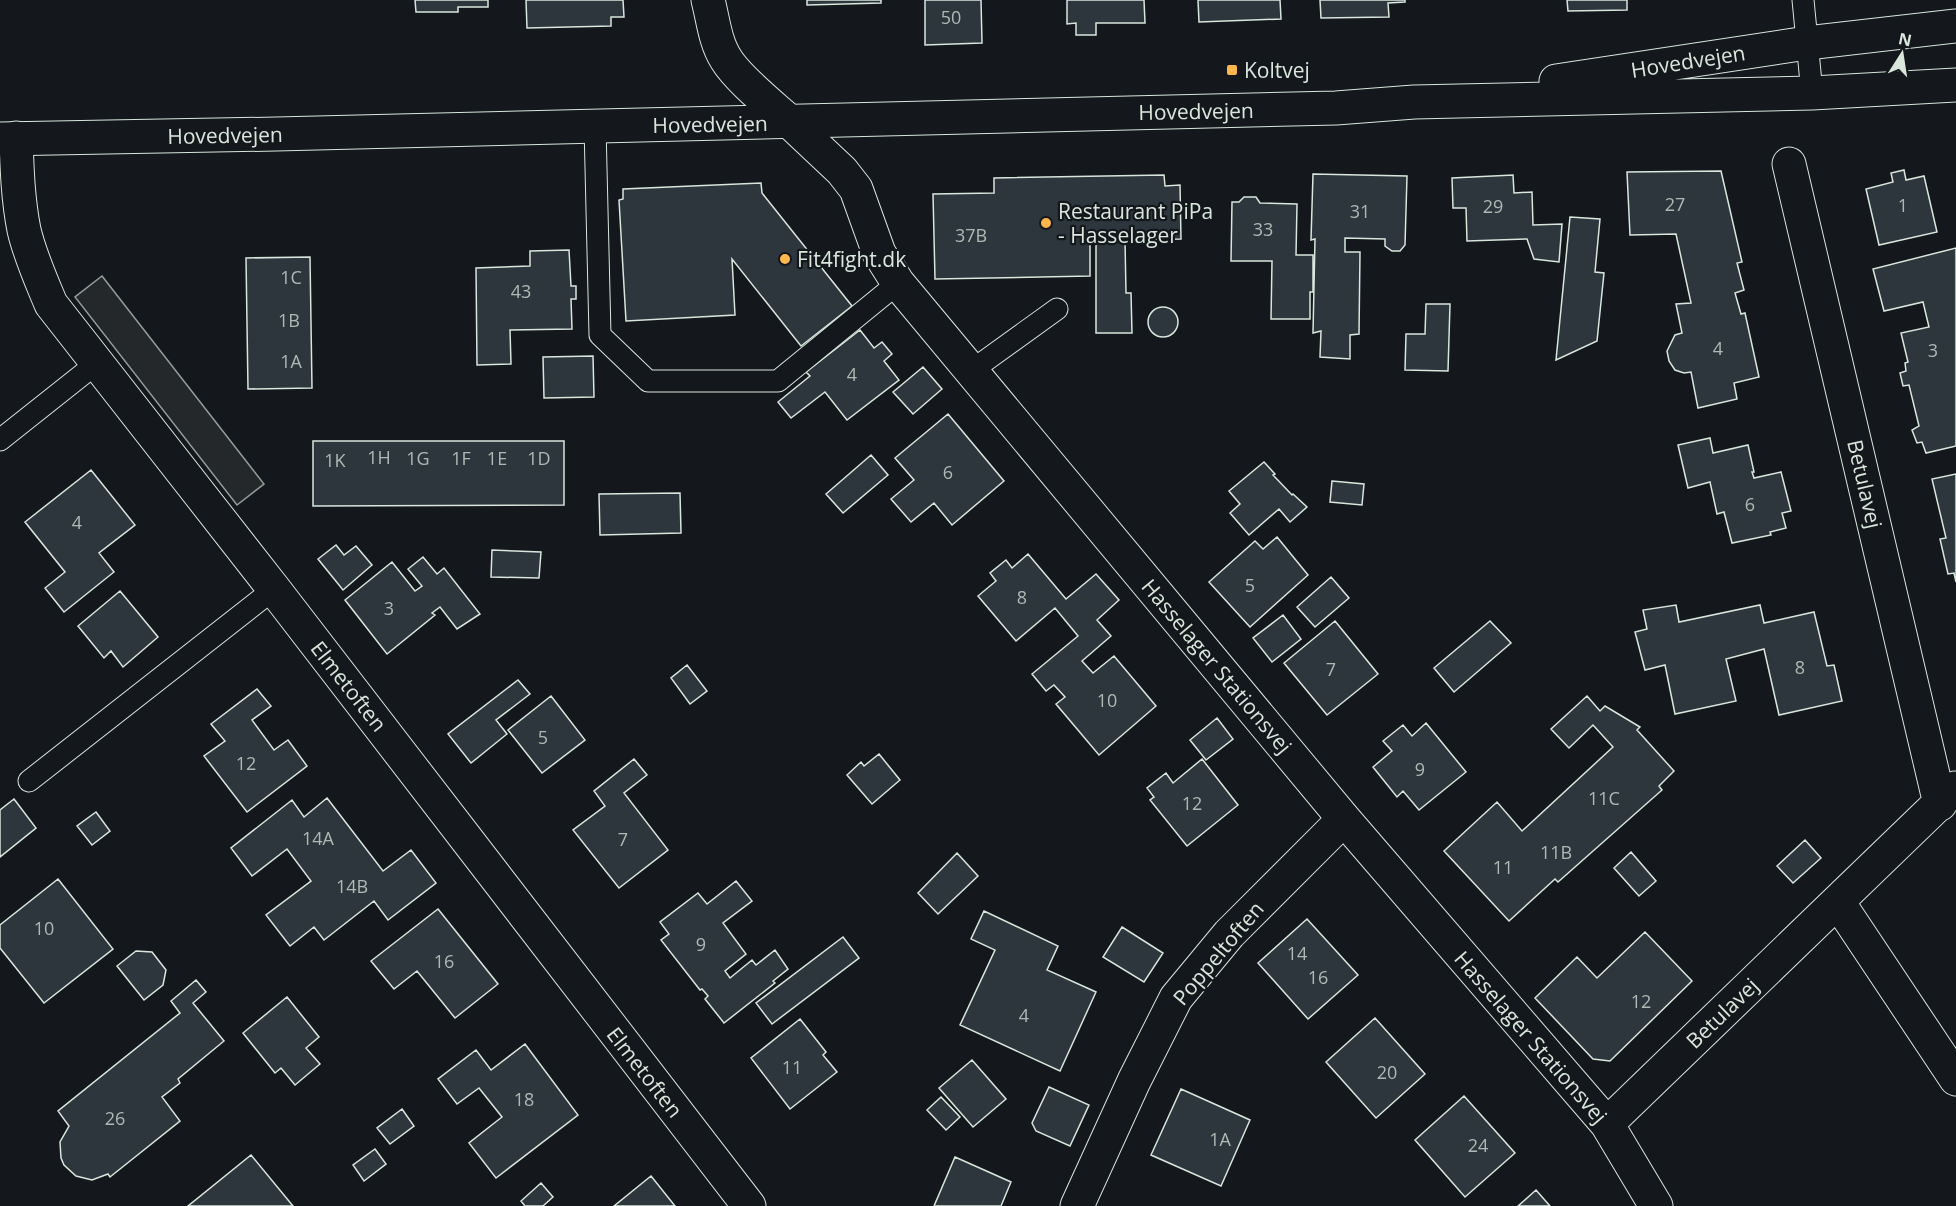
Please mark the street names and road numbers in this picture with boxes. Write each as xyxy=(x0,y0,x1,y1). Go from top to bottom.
street label: Hovedvejen xyxy=(1629,38,1747,84)
street label: Hovedvejen xyxy=(1138,96,1254,126)
street label: Hovedvejen xyxy=(652,109,768,139)
street label: Hovedvejen xyxy=(167,120,283,150)
street label: Betulavej xyxy=(1841,437,1889,531)
street label: Hasselager Stationsvej xyxy=(1136,573,1298,759)
street label: Elmetoften xyxy=(305,635,393,737)
street label: Poppeltoften xyxy=(1166,895,1270,1011)
street label: Hasselager Stationsvej xyxy=(1448,945,1614,1129)
street label: Betulavej xyxy=(1680,972,1764,1054)
street label: Elmetoften xyxy=(601,1021,689,1123)

